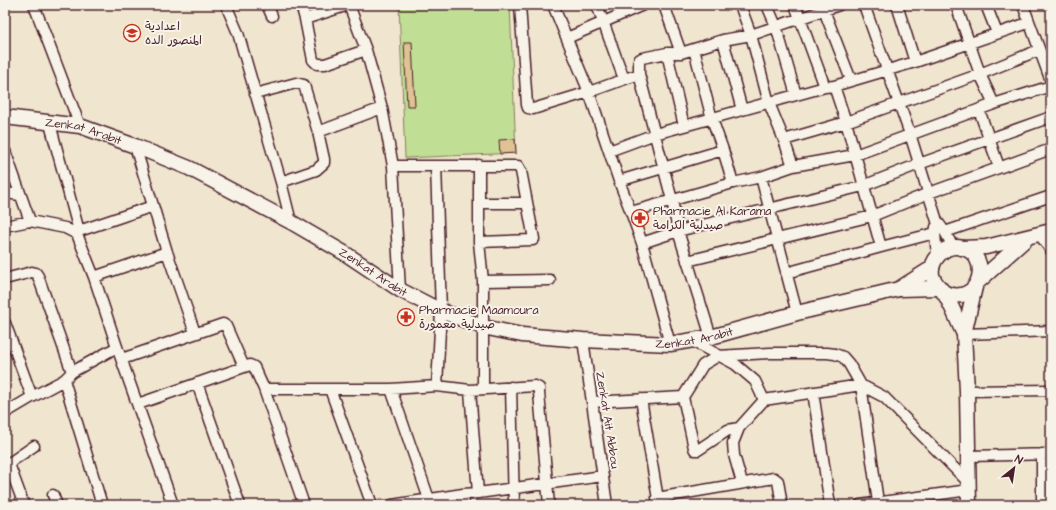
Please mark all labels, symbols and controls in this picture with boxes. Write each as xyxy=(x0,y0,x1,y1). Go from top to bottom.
place label: اعدادية المنصور الده xyxy=(145,18,202,49)
school or university icon: اعدادية المنصور الده xyxy=(122,23,142,43)
street label: Zenkat Arabit xyxy=(44,114,124,150)
place label: Pharmacie Al Karama صيدلية الكرامة xyxy=(653,203,771,234)
pharmacy icon: Pharmacie Al Karama صيدلية الكرامة xyxy=(630,208,650,228)
street label: Zenkat Arabit xyxy=(336,244,410,301)
place label: Pharmacie Maamoura صيدلية معمورة xyxy=(419,302,539,333)
pharmacy icon: Pharmacie Maamoura صيدلية معمورة xyxy=(396,307,416,327)
street label: Zenkat Arabit xyxy=(655,323,735,353)
street label: Zenkat Ait Abbou xyxy=(591,370,624,470)
north arrow xyxy=(994,448,1034,488)
text: N xyxy=(1012,452,1026,468)

